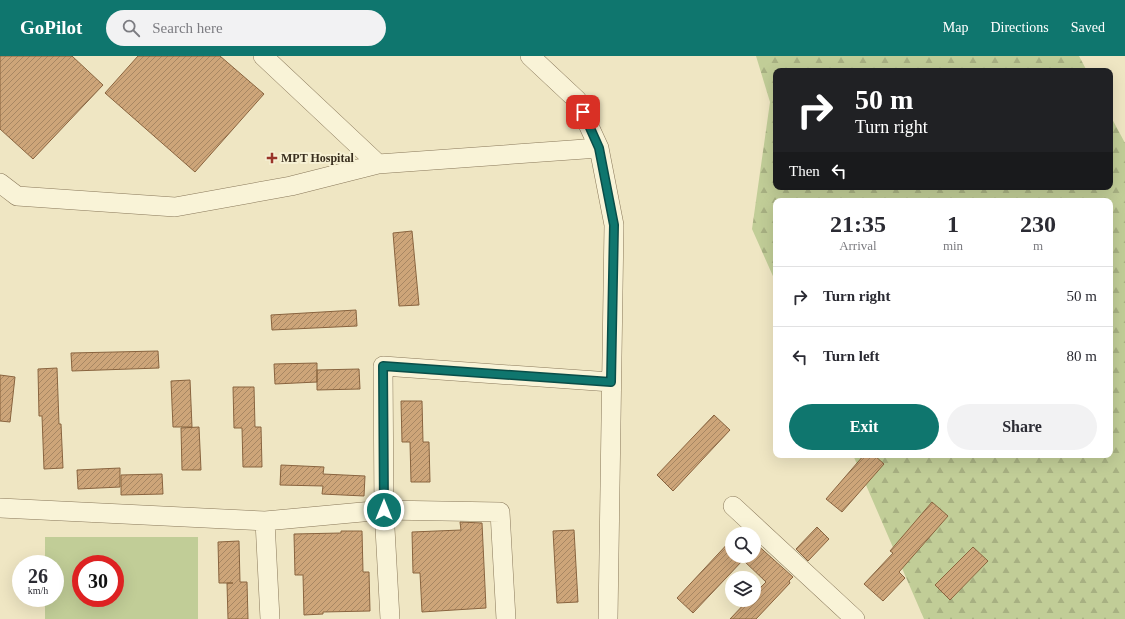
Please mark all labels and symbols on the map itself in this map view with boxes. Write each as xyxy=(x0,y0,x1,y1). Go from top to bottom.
pin xyxy=(566,95,600,129)
place label: MPT Hospital xyxy=(281,151,354,165)
marker: MPT Hospital xyxy=(266,152,278,164)
position arrow xyxy=(363,489,405,531)
speed limit sign: 30 xyxy=(72,555,124,607)

